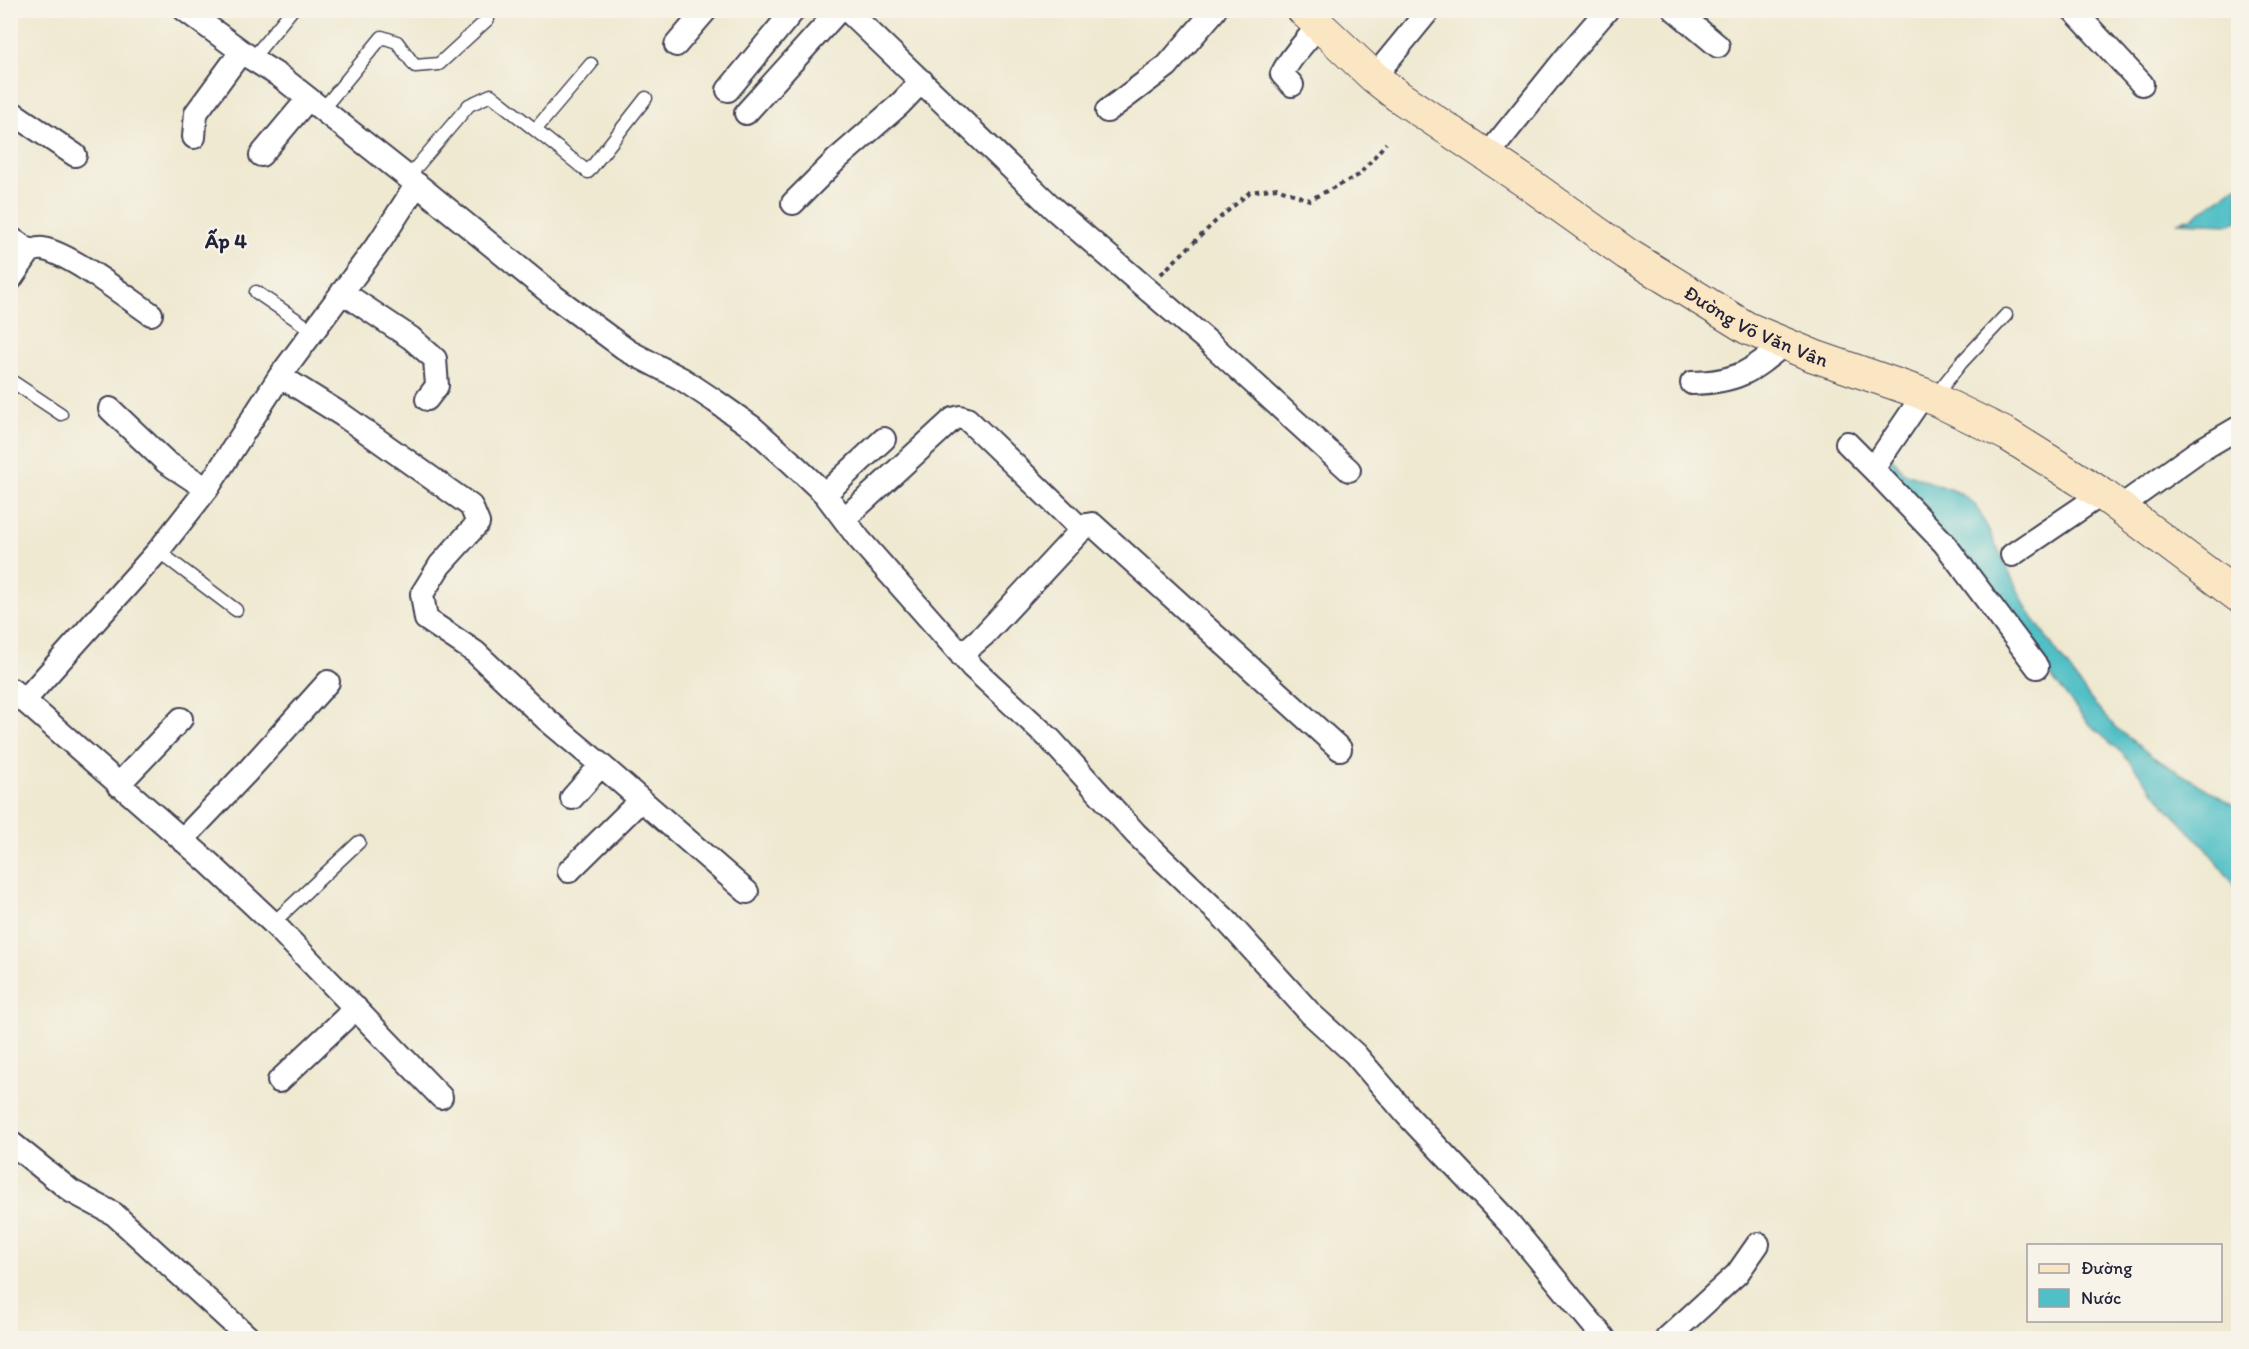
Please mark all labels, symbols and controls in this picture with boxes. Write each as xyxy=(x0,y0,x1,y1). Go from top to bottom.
district label: Ấp 4 xyxy=(204,228,247,254)
street label: Đường Võ Văn Vân xyxy=(1680,280,1832,372)
legend xyxy=(2027,1244,2222,1322)
text: Đường xyxy=(2081,1257,2133,1279)
text: Nước xyxy=(2081,1287,2121,1309)

